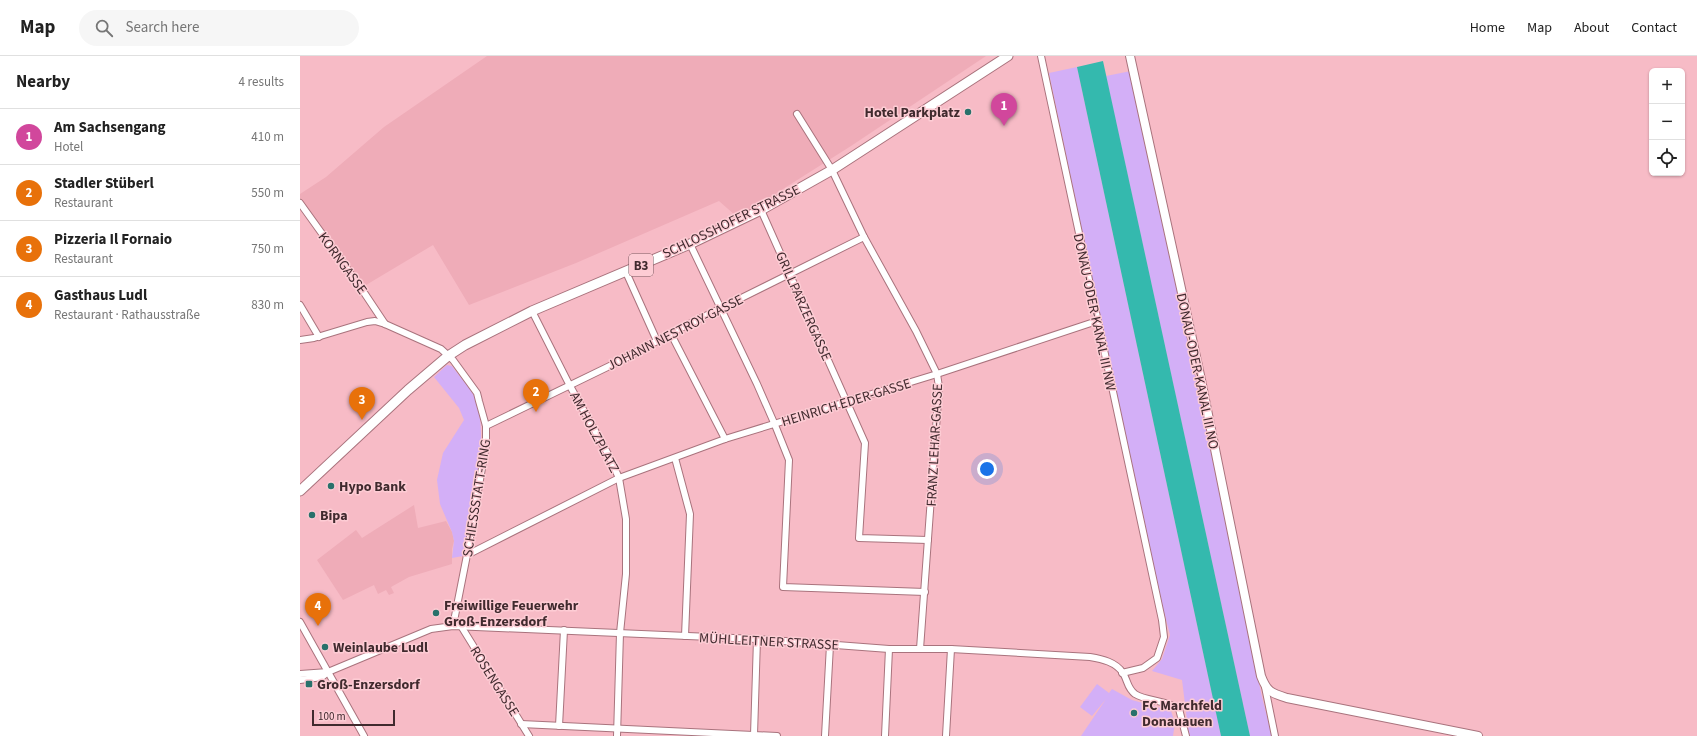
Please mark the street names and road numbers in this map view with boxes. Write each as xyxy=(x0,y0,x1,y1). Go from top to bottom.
street label: SCHLOSSHOFER STRASSE xyxy=(659,180,804,264)
street label: KORNGASSE xyxy=(313,228,372,299)
street label: DONAU-ODER-KANAL III NW xyxy=(1068,232,1121,393)
street label: GRILLPARZERGASSE xyxy=(770,249,836,364)
road number: B3 xyxy=(629,254,653,276)
street label: JOHANN NESTROY-GASSE xyxy=(604,290,747,376)
street label: DONAU-ODER-KANAL III NO xyxy=(1171,291,1223,451)
street label: HEINRICH EDER-GASSE xyxy=(779,374,913,432)
street label: FRANZ LEHAR-GASSE xyxy=(922,383,948,507)
street label: AM HOLZPLATZ xyxy=(564,388,624,477)
street label: SCHIESSSTATT-RING xyxy=(458,438,496,558)
street label: MÜHLLEITNER STRASSE xyxy=(698,628,839,656)
street label: ROSENGASSE xyxy=(465,643,524,721)

